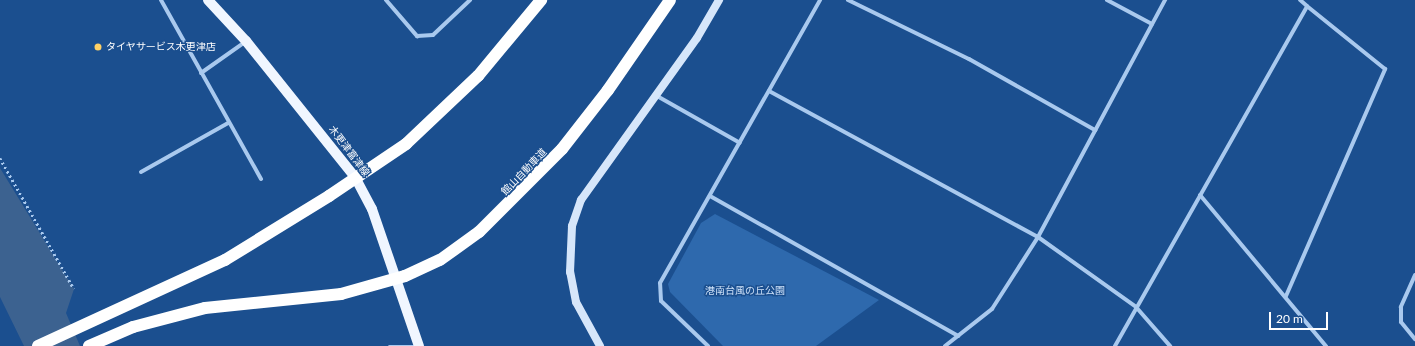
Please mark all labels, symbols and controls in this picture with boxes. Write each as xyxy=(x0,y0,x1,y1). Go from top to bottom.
place label: タイヤサービス木更津店 xyxy=(106,41,216,53)
marker: タイヤサービス木更津店 xyxy=(93,42,103,52)
street label: 木更津富津線 xyxy=(326,123,372,179)
street label: 館山自動車道 xyxy=(499,146,549,198)
park label: 港南台風の丘公園 xyxy=(705,285,785,297)
scale bar xyxy=(1271,304,1330,330)
text: 20 m xyxy=(1276,311,1303,326)

